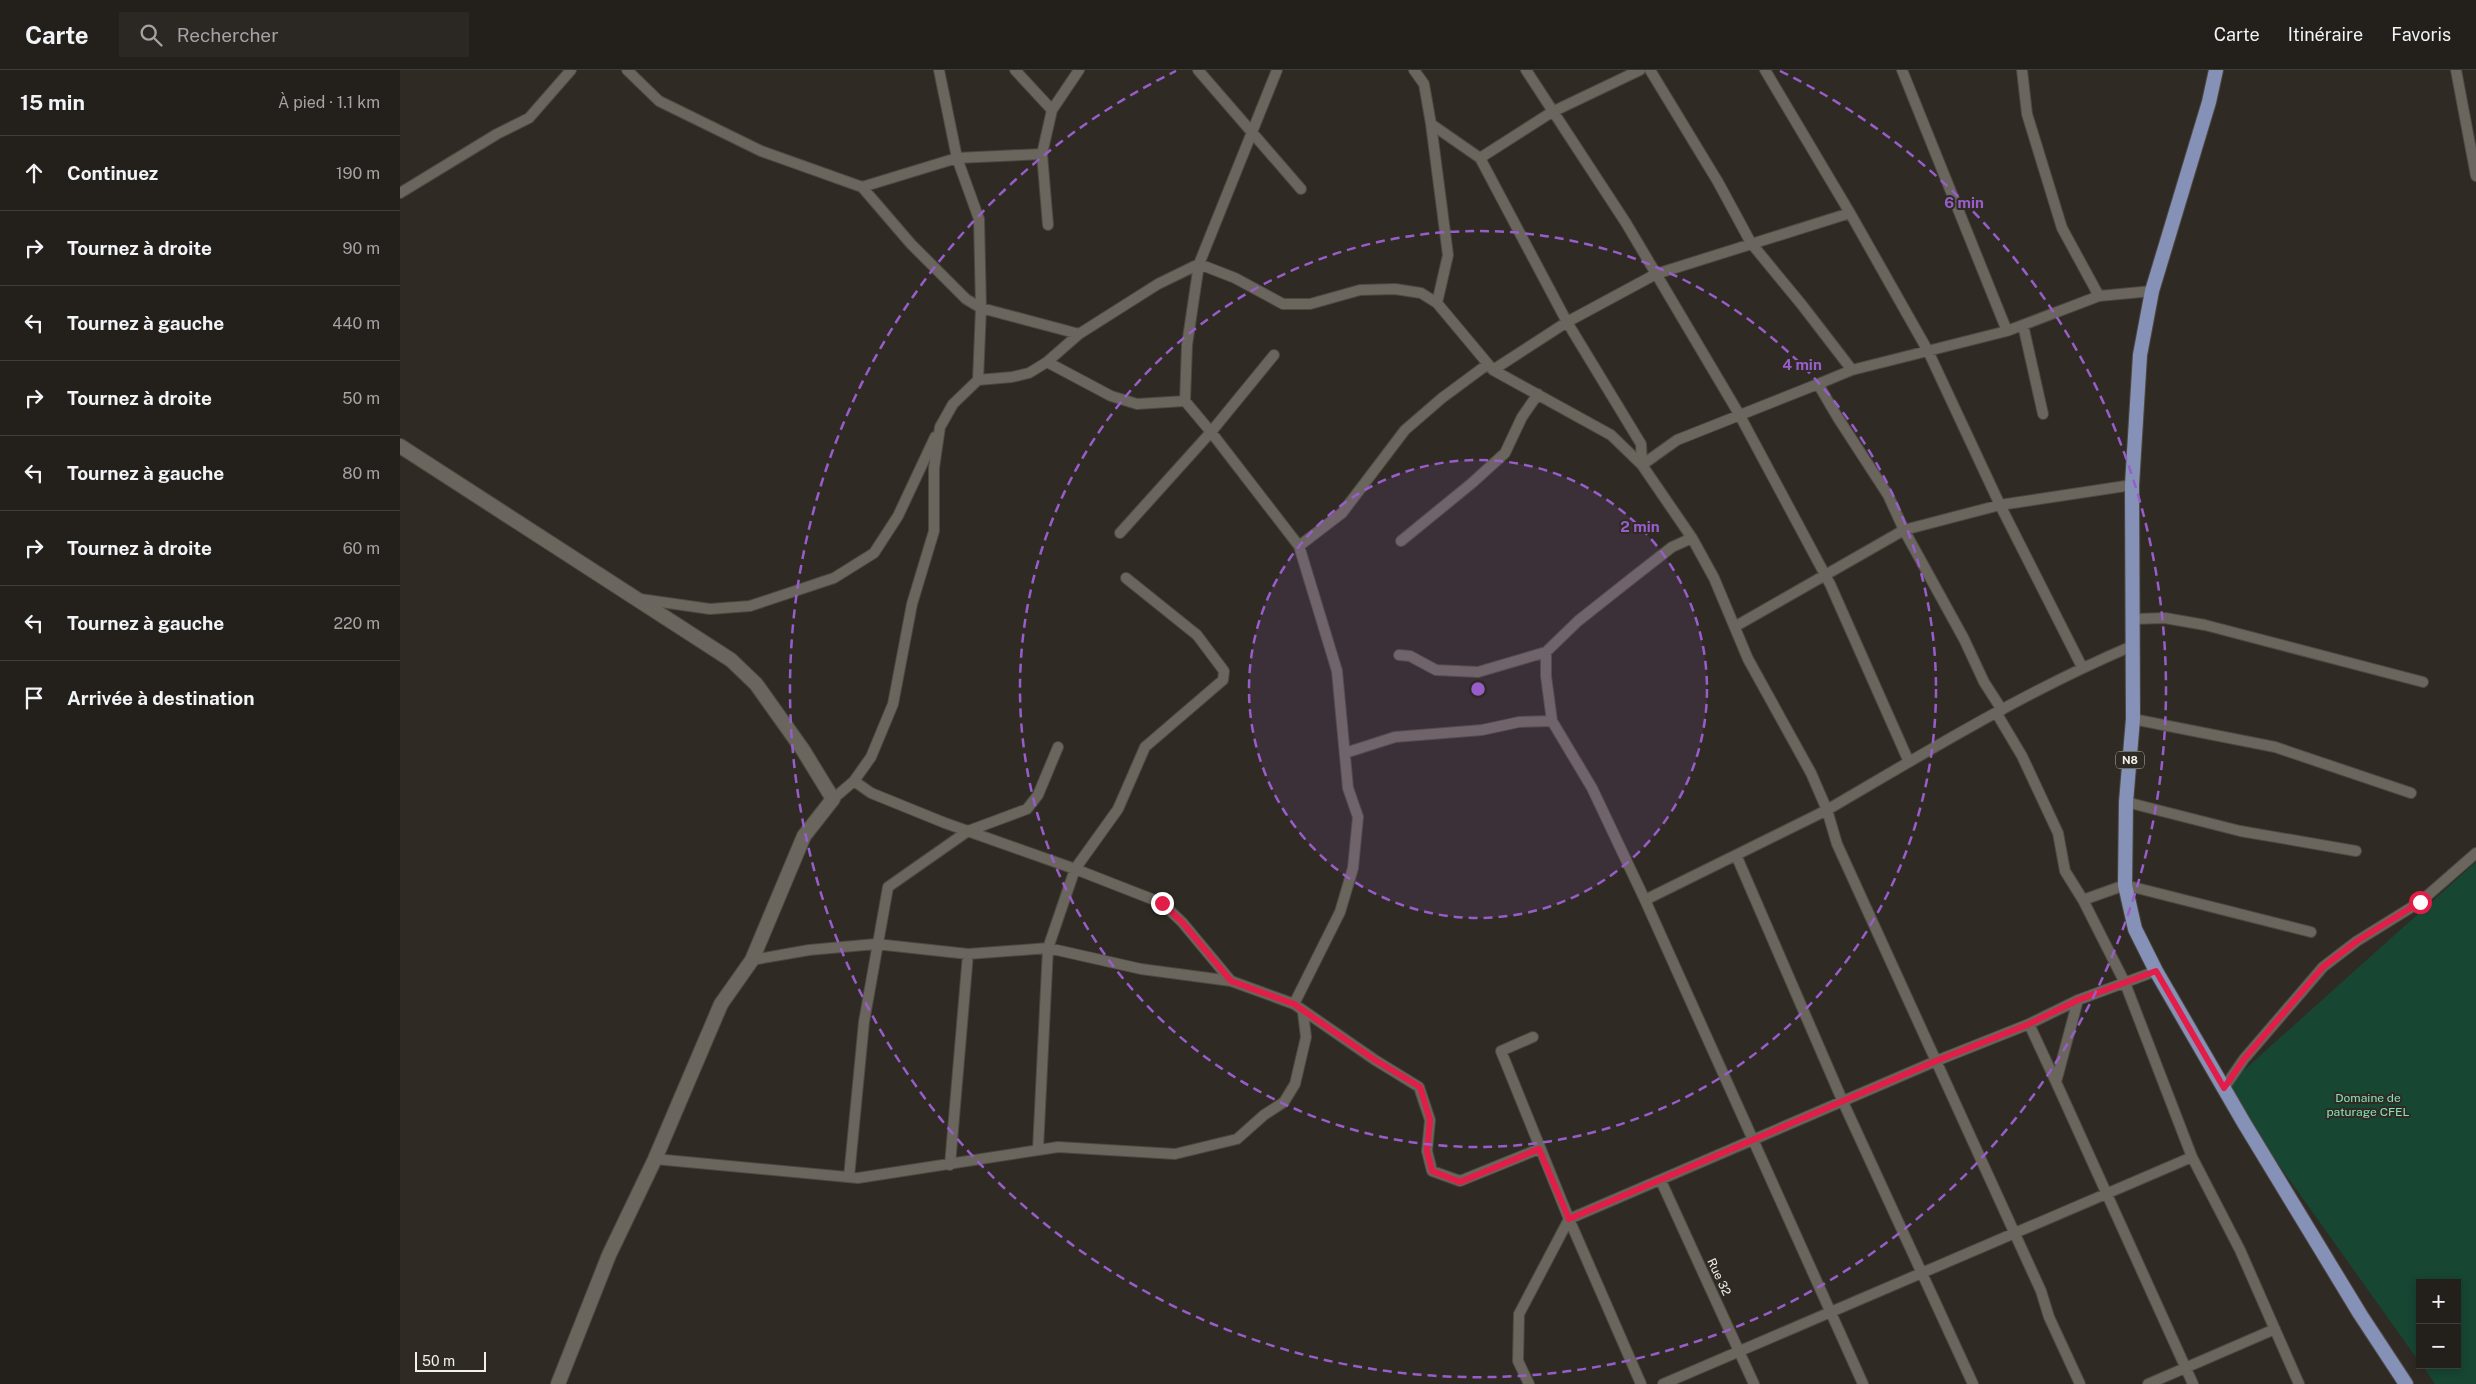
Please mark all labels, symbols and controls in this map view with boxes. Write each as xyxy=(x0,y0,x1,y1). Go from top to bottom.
search box xyxy=(119,12,469,57)
text: Carte xyxy=(25,21,89,49)
icon: search xyxy=(137,21,165,49)
text: Rechercher xyxy=(177,24,279,46)
text: Carte xyxy=(2214,24,2260,45)
text: Itinéraire xyxy=(2288,24,2363,45)
text: Favoris xyxy=(2391,24,2451,45)
text: 15 min xyxy=(20,90,85,115)
text: À pied · 1.1 km xyxy=(278,93,380,112)
icon: ahead xyxy=(20,159,48,187)
text: Continuez xyxy=(67,162,158,184)
text: 190 m xyxy=(336,164,380,183)
text: 6 min xyxy=(1944,194,1984,211)
icon: right xyxy=(20,234,48,262)
text: Tournez à droite xyxy=(67,237,212,259)
text: 90 m xyxy=(343,239,380,258)
icon: left xyxy=(20,309,48,337)
text: Tournez à gauche xyxy=(67,312,224,334)
text: 440 m xyxy=(332,314,380,333)
text: 4 min xyxy=(1782,356,1822,373)
icon: right xyxy=(20,384,48,412)
text: Tournez à droite xyxy=(67,387,212,409)
text: 50 m xyxy=(342,389,380,408)
icon: left xyxy=(20,459,48,487)
text: Tournez à gauche xyxy=(67,462,224,484)
text: 80 m xyxy=(342,464,380,483)
text: 2 min xyxy=(1620,518,1660,535)
icon: right xyxy=(20,534,48,562)
text: Tournez à droite xyxy=(67,537,212,559)
text: 60 m xyxy=(343,539,380,558)
icon: left xyxy=(20,609,48,637)
text: Tournez à gauche xyxy=(67,612,224,634)
text: 220 m xyxy=(333,614,380,633)
centre of rings xyxy=(1469,680,1487,698)
icon: arrive xyxy=(20,684,48,712)
text: Arrivée à destination xyxy=(67,687,255,709)
road number: N8 xyxy=(2116,752,2144,768)
route start xyxy=(2409,891,2432,914)
route end xyxy=(1151,892,1174,915)
park label: Domaine de paturage CFEL xyxy=(2327,1091,2410,1119)
street label: Rue 32 xyxy=(1704,1256,1734,1298)
map controls xyxy=(2416,1279,2461,1369)
button: + xyxy=(2416,1279,2461,1324)
button: − xyxy=(2416,1324,2461,1369)
scale bar xyxy=(415,1349,486,1372)
text: 50 m xyxy=(422,1353,455,1369)

